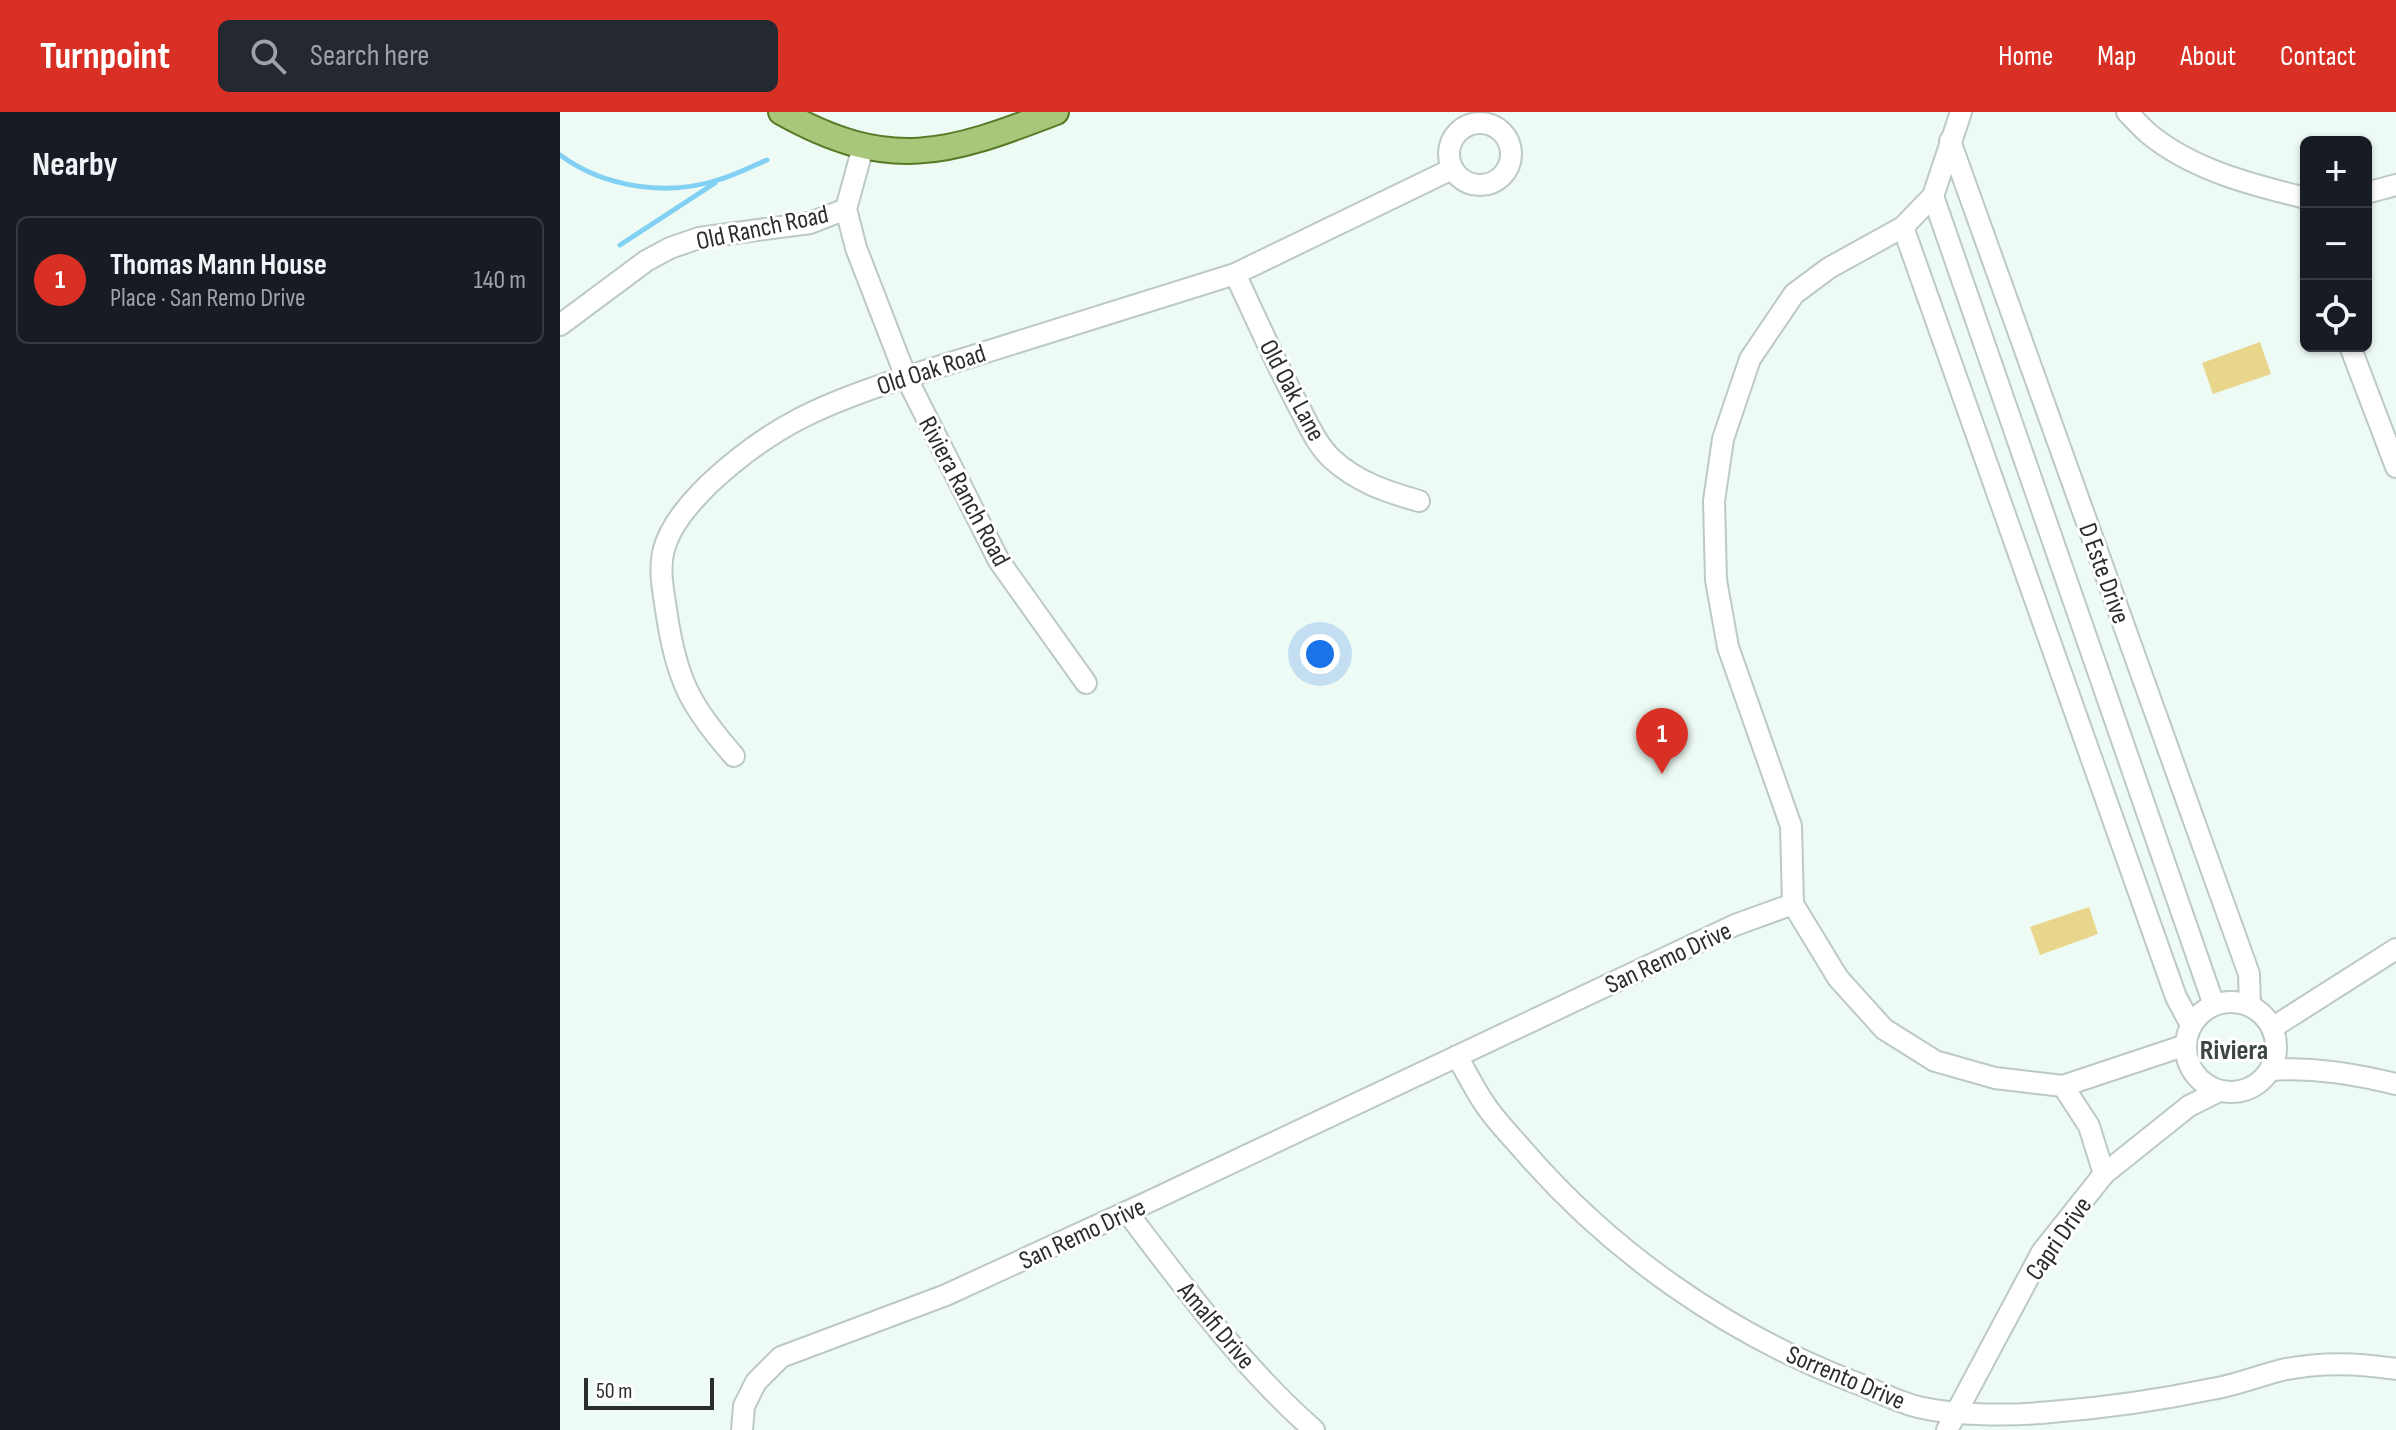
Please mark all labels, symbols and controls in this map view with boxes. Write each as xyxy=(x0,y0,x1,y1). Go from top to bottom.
search box xyxy=(218,20,778,92)
text: Turnpoint xyxy=(40,34,170,79)
icon: search xyxy=(246,34,290,78)
text: Search here xyxy=(310,38,429,74)
text: Home xyxy=(1998,40,2053,73)
text: Map xyxy=(2097,40,2136,73)
text: About xyxy=(2180,40,2236,73)
text: Contact xyxy=(2280,40,2356,73)
map controls xyxy=(2300,136,2372,352)
button: + xyxy=(2300,136,2372,208)
text: Nearby xyxy=(32,144,118,185)
street label: Old Ranch Road xyxy=(693,199,831,258)
button: − xyxy=(2300,208,2372,280)
text: Thomas Mann House xyxy=(110,247,327,283)
text: 1 xyxy=(55,265,65,296)
text: 140 m xyxy=(474,265,526,296)
button: locate xyxy=(2300,280,2372,352)
text: Place · San Remo Drive xyxy=(110,283,306,314)
street label: Old Oak Lane xyxy=(1252,335,1331,447)
street label: Old Oak Road xyxy=(873,338,990,403)
street label: Riviera Ranch Road xyxy=(911,412,1016,572)
street label: D Este Drive xyxy=(2071,519,2136,628)
your location xyxy=(1300,634,1340,674)
pin: 1 xyxy=(1636,708,1688,774)
street label: San Remo Drive xyxy=(1601,916,1737,1001)
district label: Riviera xyxy=(2200,1034,2268,1067)
street label: Capri Drive xyxy=(2019,1191,2099,1287)
street label: San Remo Drive xyxy=(1015,1192,1151,1277)
street label: Amalfi Drive xyxy=(1170,1275,1261,1376)
street label: Sorrento Drive xyxy=(1781,1339,1910,1417)
scale bar xyxy=(584,1374,714,1410)
text: 50 m xyxy=(596,1378,632,1405)

